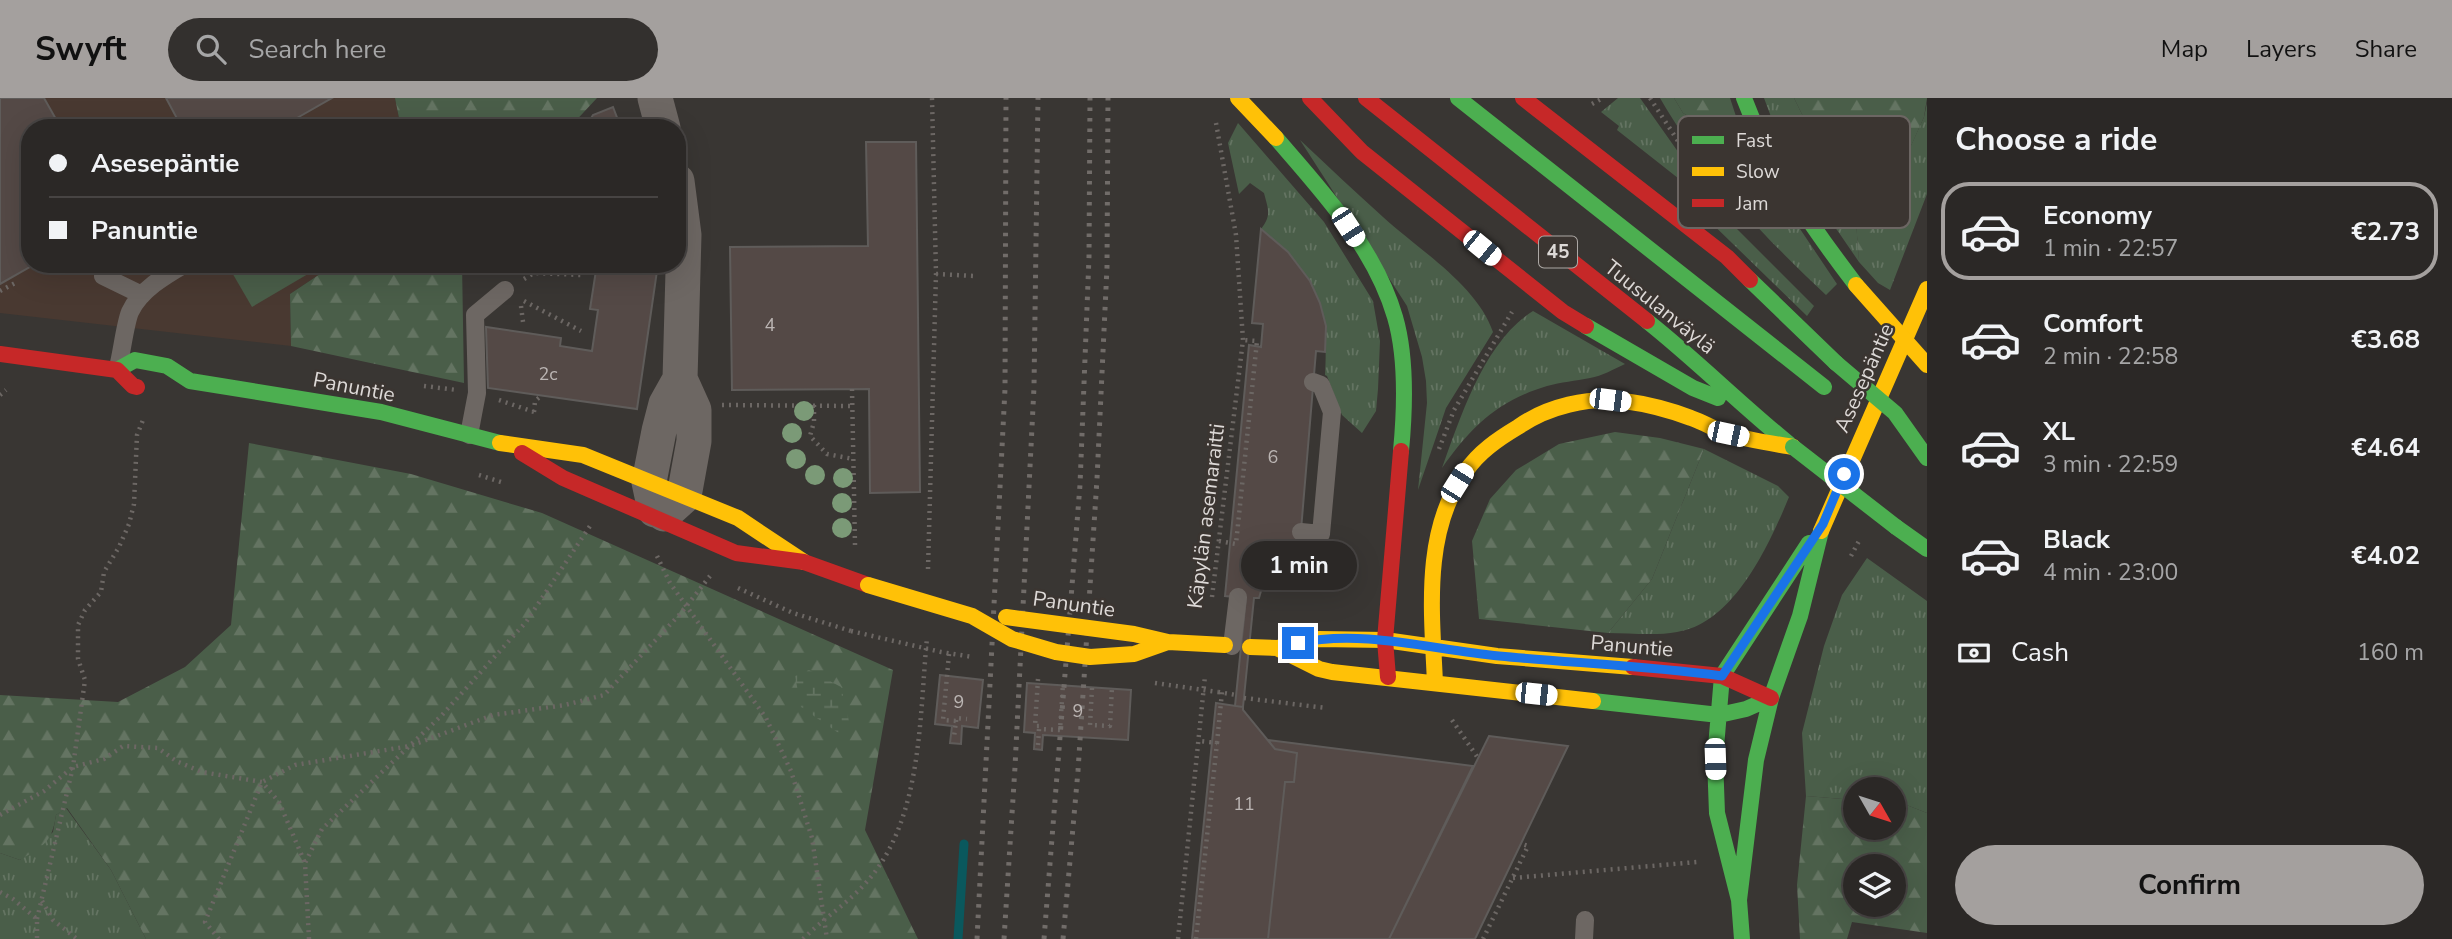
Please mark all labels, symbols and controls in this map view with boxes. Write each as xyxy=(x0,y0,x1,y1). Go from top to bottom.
search box xyxy=(168,18,658,81)
text: Swyft xyxy=(35,27,126,72)
icon: search xyxy=(192,30,230,68)
text: Search here xyxy=(248,32,386,67)
text: Map xyxy=(2161,33,2208,65)
text: Layers xyxy=(2246,33,2317,65)
text: Share xyxy=(2355,33,2417,65)
legend xyxy=(1678,116,1910,228)
text: Choose a ride xyxy=(1955,118,2157,161)
text: Fast xyxy=(1736,128,1772,154)
text: Asesepäntie xyxy=(91,146,239,181)
text: Slow xyxy=(1736,159,1780,185)
text: Jam xyxy=(1735,191,1769,217)
text: Economy xyxy=(2043,198,2152,233)
icon: car xyxy=(1959,200,2022,263)
car xyxy=(1328,204,1369,250)
text: Panuntie xyxy=(91,213,198,248)
text: €2.73 xyxy=(2351,214,2420,249)
car xyxy=(1460,227,1505,269)
text: 1 min · 22:57 xyxy=(2043,233,2178,264)
road number: 45 xyxy=(1539,236,1577,268)
street label: Tuusulanväylä xyxy=(1599,253,1721,361)
text: Comfort xyxy=(2043,306,2143,341)
icon: car xyxy=(1959,308,2022,371)
house number: 4 xyxy=(765,313,776,337)
street label: Asesepäntie xyxy=(1828,319,1900,437)
text: €3.68 xyxy=(2351,322,2420,357)
text: 2 min · 22:58 xyxy=(2043,341,2178,372)
house number: 2c xyxy=(538,362,558,386)
street label: Panuntie xyxy=(311,365,397,409)
car xyxy=(1588,387,1633,413)
text: XL xyxy=(2043,414,2075,449)
icon: car xyxy=(1959,416,2022,479)
car xyxy=(1706,419,1751,449)
street label: Käpylän asemaraitti xyxy=(1181,422,1231,610)
text: €4.64 xyxy=(2351,430,2420,465)
house number: 6 xyxy=(1268,445,1278,469)
text: 3 min · 22:59 xyxy=(2043,449,2178,480)
route start xyxy=(1828,458,1860,490)
car xyxy=(1437,460,1478,506)
text: Black xyxy=(2043,522,2110,557)
icon: car xyxy=(1959,524,2022,587)
text: €4.02 xyxy=(2351,538,2420,573)
callout: 1 min xyxy=(1240,542,1356,590)
text: 1 min xyxy=(1269,550,1329,581)
text: 4 min · 23:00 xyxy=(2043,557,2178,588)
street label: Panuntie xyxy=(1031,584,1117,624)
route end xyxy=(1282,627,1314,659)
street label: Panuntie xyxy=(1589,628,1675,664)
icon: cash xyxy=(1955,634,1993,672)
text: Cash xyxy=(2011,635,2069,670)
text: 160 m xyxy=(2357,637,2424,668)
car xyxy=(1515,681,1558,707)
house number: 9 xyxy=(954,690,964,714)
house number: 9 xyxy=(1073,699,1083,723)
car xyxy=(1704,738,1727,780)
north arrow xyxy=(1843,777,1906,840)
map controls xyxy=(1843,777,1906,917)
house number: 11 xyxy=(1233,792,1255,816)
button: Confirm xyxy=(1955,845,2424,925)
button: layers xyxy=(1843,854,1906,917)

